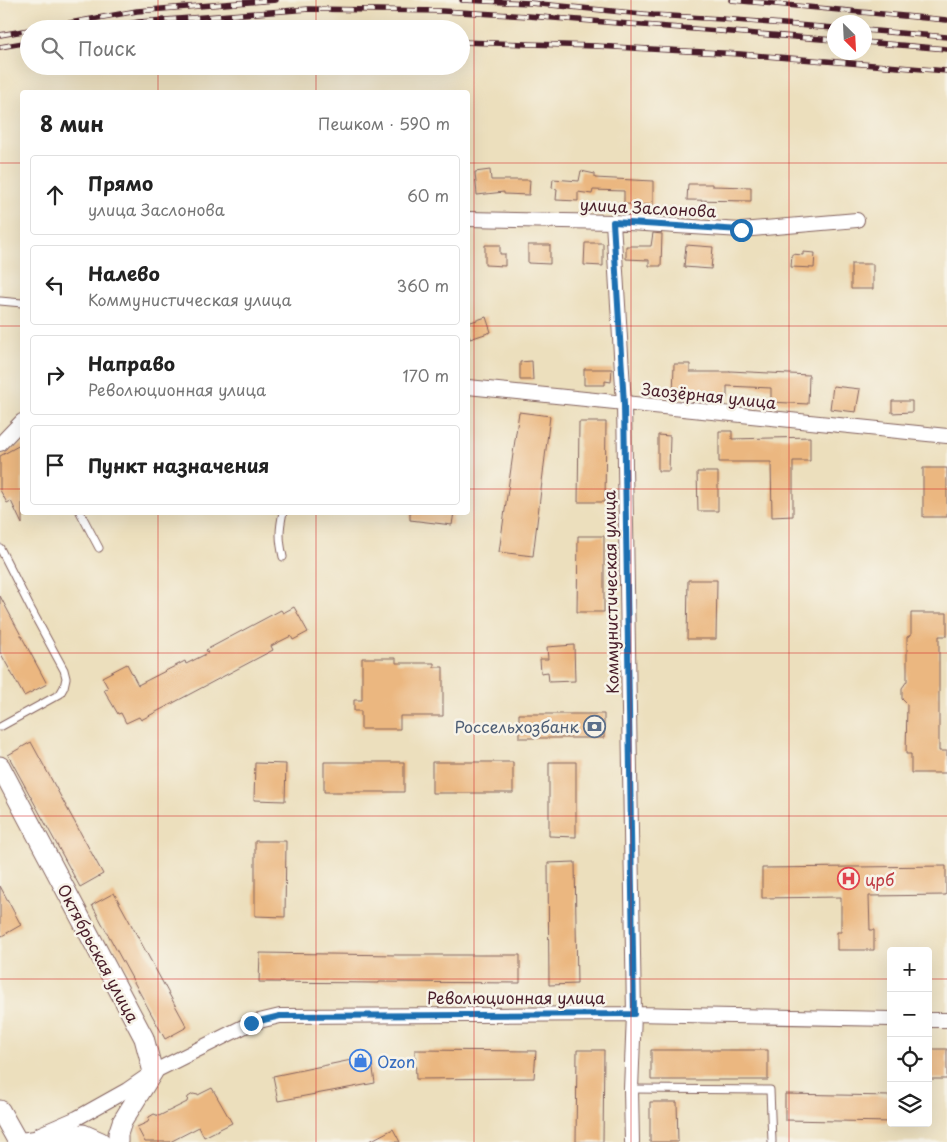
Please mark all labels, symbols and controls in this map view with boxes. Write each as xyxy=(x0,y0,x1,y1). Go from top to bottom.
north arrow xyxy=(827,15,872,60)
search box xyxy=(20,20,470,75)
icon: search xyxy=(38,34,66,62)
text: Поиск xyxy=(78,34,136,62)
text: 8 мин xyxy=(40,107,104,139)
text: Пешком · 590 m xyxy=(318,111,450,135)
text: Прямо xyxy=(88,169,153,197)
icon: ahead xyxy=(41,181,69,209)
text: 60 m xyxy=(407,183,449,207)
street label: улица Заслонова xyxy=(579,191,717,223)
text: улица Заслонова xyxy=(88,197,225,221)
route start xyxy=(730,219,753,242)
text: Налево xyxy=(88,259,160,287)
icon: left xyxy=(41,271,69,299)
text: 360 m xyxy=(397,273,449,297)
text: Коммунистическая улица xyxy=(88,287,292,311)
text: Направо xyxy=(88,349,175,377)
icon: right xyxy=(41,361,69,389)
text: 170 m xyxy=(403,363,449,387)
street label: Заозёрная улица xyxy=(641,376,777,414)
text: Революционная улица xyxy=(88,377,266,401)
icon: arrive xyxy=(41,451,69,479)
text: Пункт назначения xyxy=(88,451,269,479)
street label: Коммунистическая улица xyxy=(596,490,624,694)
place label: Россельхозбанк xyxy=(454,714,579,738)
bank icon: Россельхозбанк xyxy=(583,714,607,738)
hospital icon: црб xyxy=(837,867,861,891)
place label: црб xyxy=(865,867,895,891)
street label: Октябрьская улица xyxy=(52,879,146,1027)
map controls xyxy=(887,947,932,1127)
button: + xyxy=(887,947,932,992)
street label: Революционная улица xyxy=(427,985,605,1009)
button: − xyxy=(887,992,932,1037)
route end xyxy=(240,1012,263,1035)
button: locate xyxy=(887,1037,932,1082)
shop icon: Ozon xyxy=(349,1049,373,1073)
place label: Ozon xyxy=(377,1049,415,1073)
button: layers xyxy=(887,1082,932,1127)

